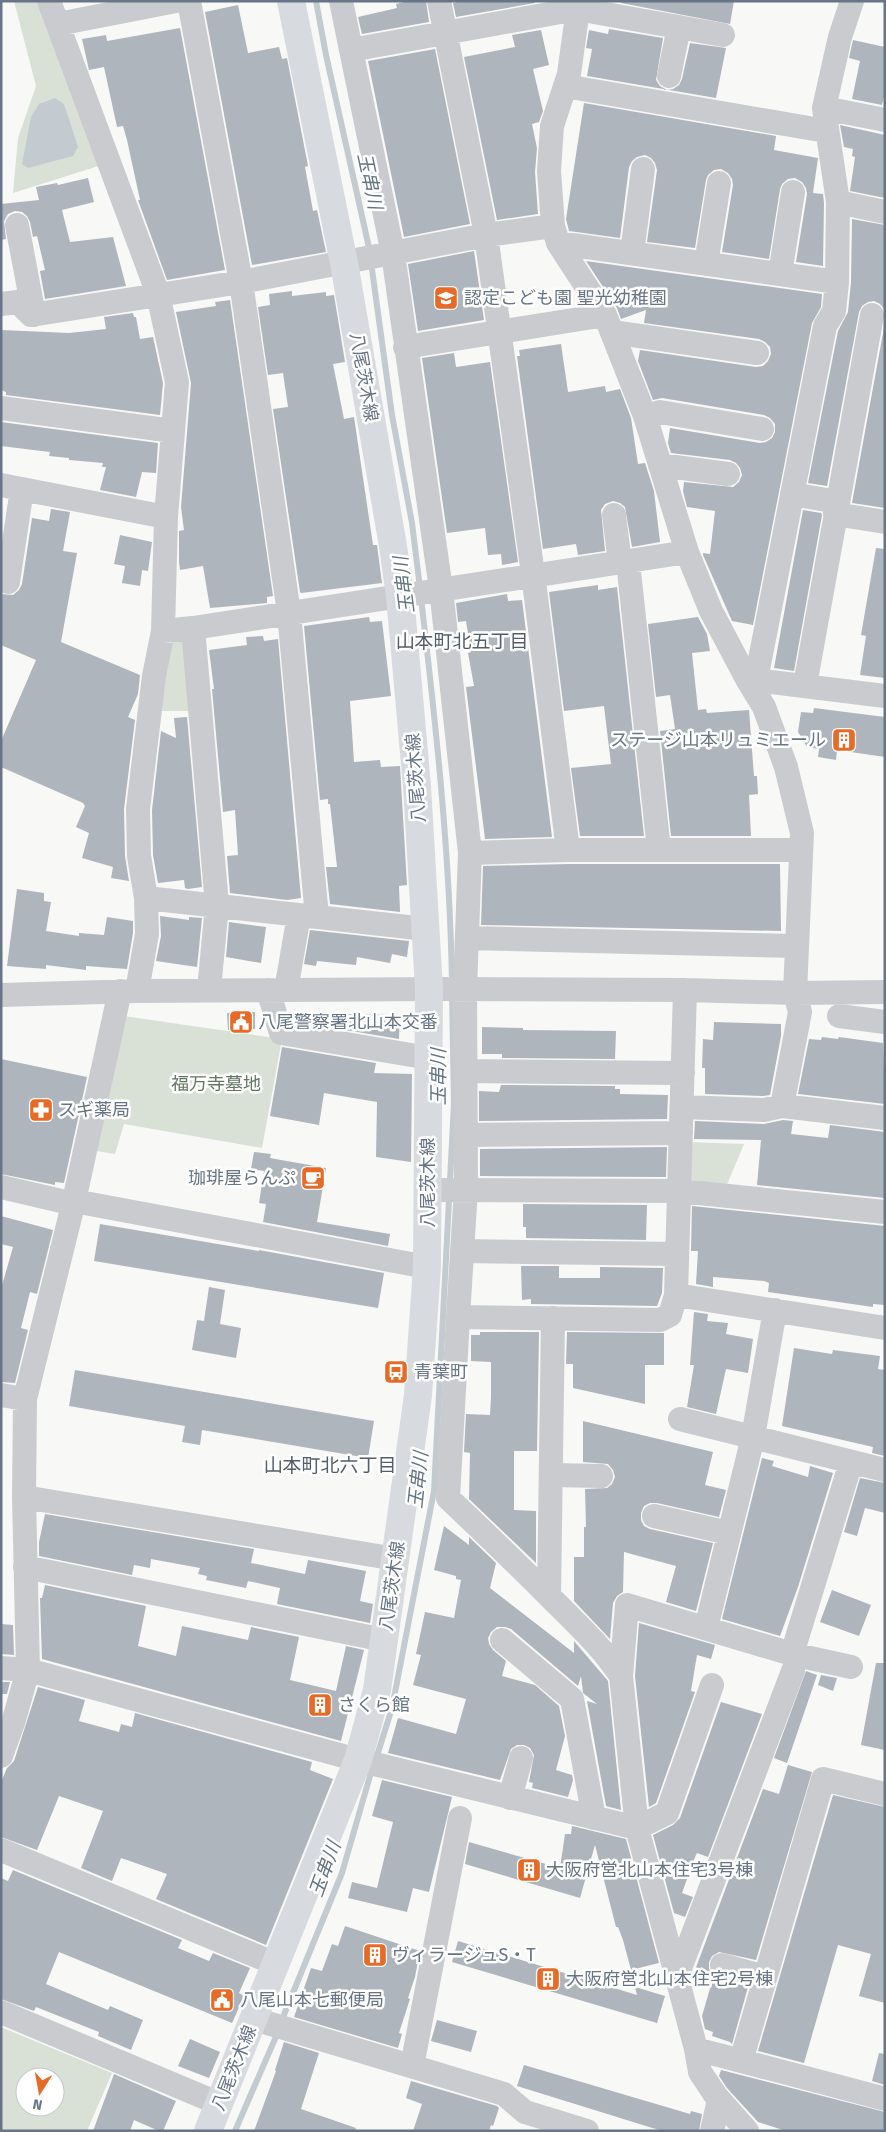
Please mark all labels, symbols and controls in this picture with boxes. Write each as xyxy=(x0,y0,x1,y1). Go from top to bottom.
water label: 玉串川 xyxy=(353,151,388,213)
school or university icon: 認定こども園 聖光幼稚園 xyxy=(433,285,459,311)
place label: 認定こども園 聖光幼稚園 xyxy=(464,287,667,309)
street label: 八尾茨木線 xyxy=(345,331,383,423)
water label: 玉串川 xyxy=(389,553,419,615)
district label: 山本町北五丁目 xyxy=(395,630,529,653)
building icon: ステージ山本リュミエール xyxy=(831,727,857,753)
place label: ステージ山本リュミエール xyxy=(610,729,826,751)
street label: 八尾茨木線 xyxy=(402,732,430,824)
public building icon: 八尾警察署北山本交番 xyxy=(228,1009,254,1035)
place label: 八尾警察署北山本交番 xyxy=(258,1011,438,1033)
water label: 玉串川 xyxy=(427,1047,450,1106)
park label: 福万寺墓地 xyxy=(171,1073,261,1095)
pharmacy icon: スギ薬局 xyxy=(28,1097,54,1123)
place label: スギ薬局 xyxy=(58,1099,130,1121)
street label: 八尾茨木線 xyxy=(417,1138,439,1228)
cafe icon: 珈琲屋らんぷ xyxy=(300,1165,326,1191)
place label: 珈琲屋らんぷ xyxy=(188,1167,296,1189)
bus stop icon: 青葉町 xyxy=(383,1359,409,1385)
place label: 青葉町 xyxy=(414,1361,468,1383)
water label: 玉串川 xyxy=(404,1448,433,1510)
district label: 山本町北六丁目 xyxy=(263,1454,397,1477)
street label: 八尾茨木線 xyxy=(375,1540,409,1632)
building icon: さくら館 xyxy=(307,1692,333,1718)
place label: さくら館 xyxy=(338,1694,410,1716)
water label: 玉串川 xyxy=(304,1836,346,1900)
building icon: 大阪府営北山本住宅3号棟 xyxy=(516,1857,542,1883)
place label: 大阪府営北山本住宅3号棟 xyxy=(546,1859,753,1881)
building icon: ヴィラージュS・T xyxy=(362,1942,388,1968)
place label: ヴィラージュS・T xyxy=(392,1944,536,1966)
building icon: 大阪府営北山本住宅2号棟 xyxy=(535,1966,561,1992)
place label: 大阪府営北山本住宅2号棟 xyxy=(566,1968,773,1990)
public building icon: 八尾山本七郵便局 xyxy=(209,1987,235,2013)
place label: 八尾山本七郵便局 xyxy=(240,1989,384,2011)
street label: 八尾茨木線 xyxy=(207,2022,261,2114)
north arrow xyxy=(15,2067,65,2117)
text: N xyxy=(31,2095,44,2114)

